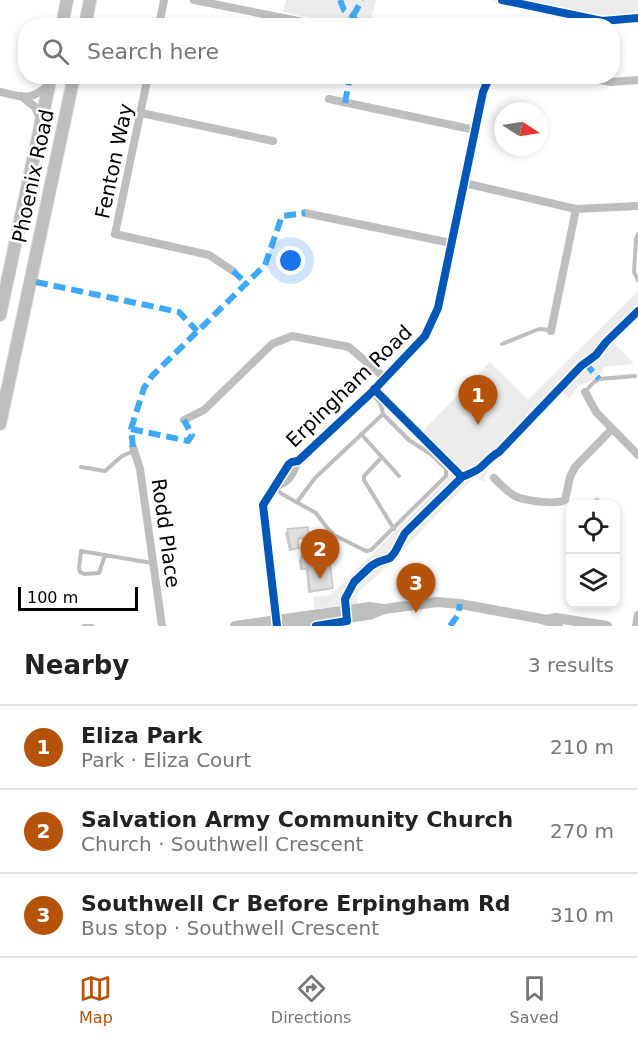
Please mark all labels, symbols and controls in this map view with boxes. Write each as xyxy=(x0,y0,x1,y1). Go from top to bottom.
search box xyxy=(18,18,620,84)
icon: search xyxy=(39,35,72,68)
text: Search here xyxy=(87,39,219,64)
street label: Fenton Way xyxy=(90,101,138,221)
north arrow xyxy=(494,102,548,156)
street label: Phoenix Road xyxy=(7,107,59,245)
your location xyxy=(276,246,305,275)
street label: Erpingham Road xyxy=(281,320,417,452)
pin: 1 xyxy=(458,376,498,425)
street label: Rodd Place xyxy=(146,477,186,589)
map controls xyxy=(566,500,620,608)
button: locate xyxy=(566,500,620,554)
pin: 2 xyxy=(300,530,340,579)
button: layers xyxy=(566,554,620,608)
pin: 3 xyxy=(396,564,436,613)
scale bar xyxy=(18,584,138,612)
text: 100 m xyxy=(27,588,78,607)
text: Nearby xyxy=(24,650,129,680)
text: 3 results xyxy=(528,653,614,677)
text: Eliza Park xyxy=(81,723,202,748)
text: 1 xyxy=(37,735,50,759)
text: 210 m xyxy=(550,735,614,759)
text: Park · Eliza Court xyxy=(81,748,251,772)
text: Salvation Army Community Church xyxy=(81,807,513,832)
text: 2 xyxy=(37,819,50,843)
text: 270 m xyxy=(550,819,614,843)
text: Church · Southwell Crescent xyxy=(81,832,363,856)
text: Southwell Cr Before Erpingham Rd xyxy=(81,891,511,916)
text: 3 xyxy=(37,903,50,927)
text: 310 m xyxy=(550,903,614,927)
text: Bus stop · Southwell Crescent xyxy=(81,916,379,940)
tab: Map xyxy=(79,972,113,1027)
tab: Directions xyxy=(271,972,351,1027)
tab: Saved xyxy=(510,972,559,1027)

